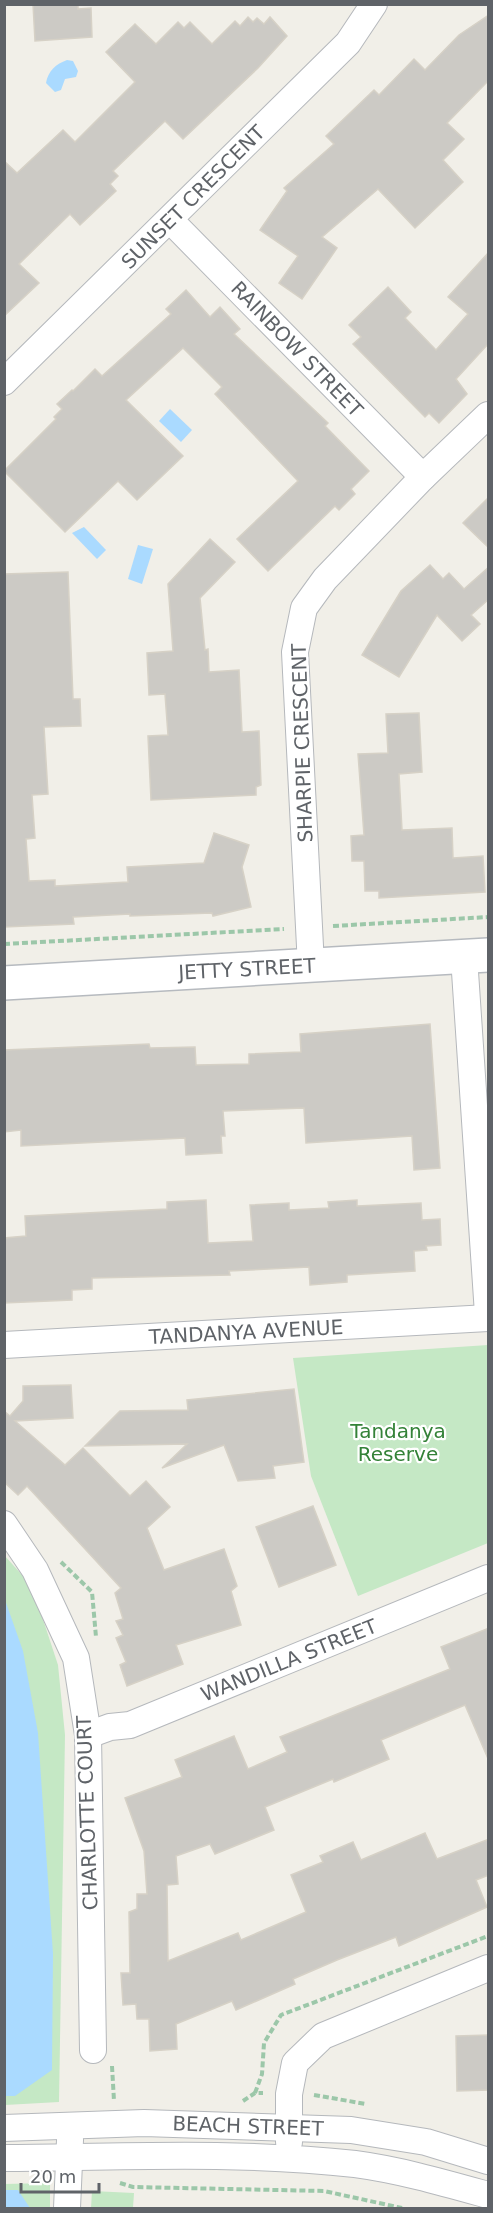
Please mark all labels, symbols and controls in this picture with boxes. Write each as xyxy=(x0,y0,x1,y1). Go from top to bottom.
street label: SUNSET CRESCENT xyxy=(116,120,270,274)
street label: RAINBOW STREET xyxy=(226,276,368,422)
street label: SHARPIE CRESCENT xyxy=(287,642,317,843)
street label: JETTY STREET xyxy=(176,953,317,985)
street label: TANDANYA AVENUE xyxy=(147,1315,344,1349)
park label: Tandanya Reserve xyxy=(349,1419,446,1466)
street label: WANDILLA STREET xyxy=(197,1613,381,1706)
street label: CHARLOTTE COURT xyxy=(72,1714,102,1911)
street label: BEACH STREET xyxy=(172,2111,325,2141)
scale bar xyxy=(21,2156,99,2194)
text: 20 m xyxy=(30,2166,76,2187)

